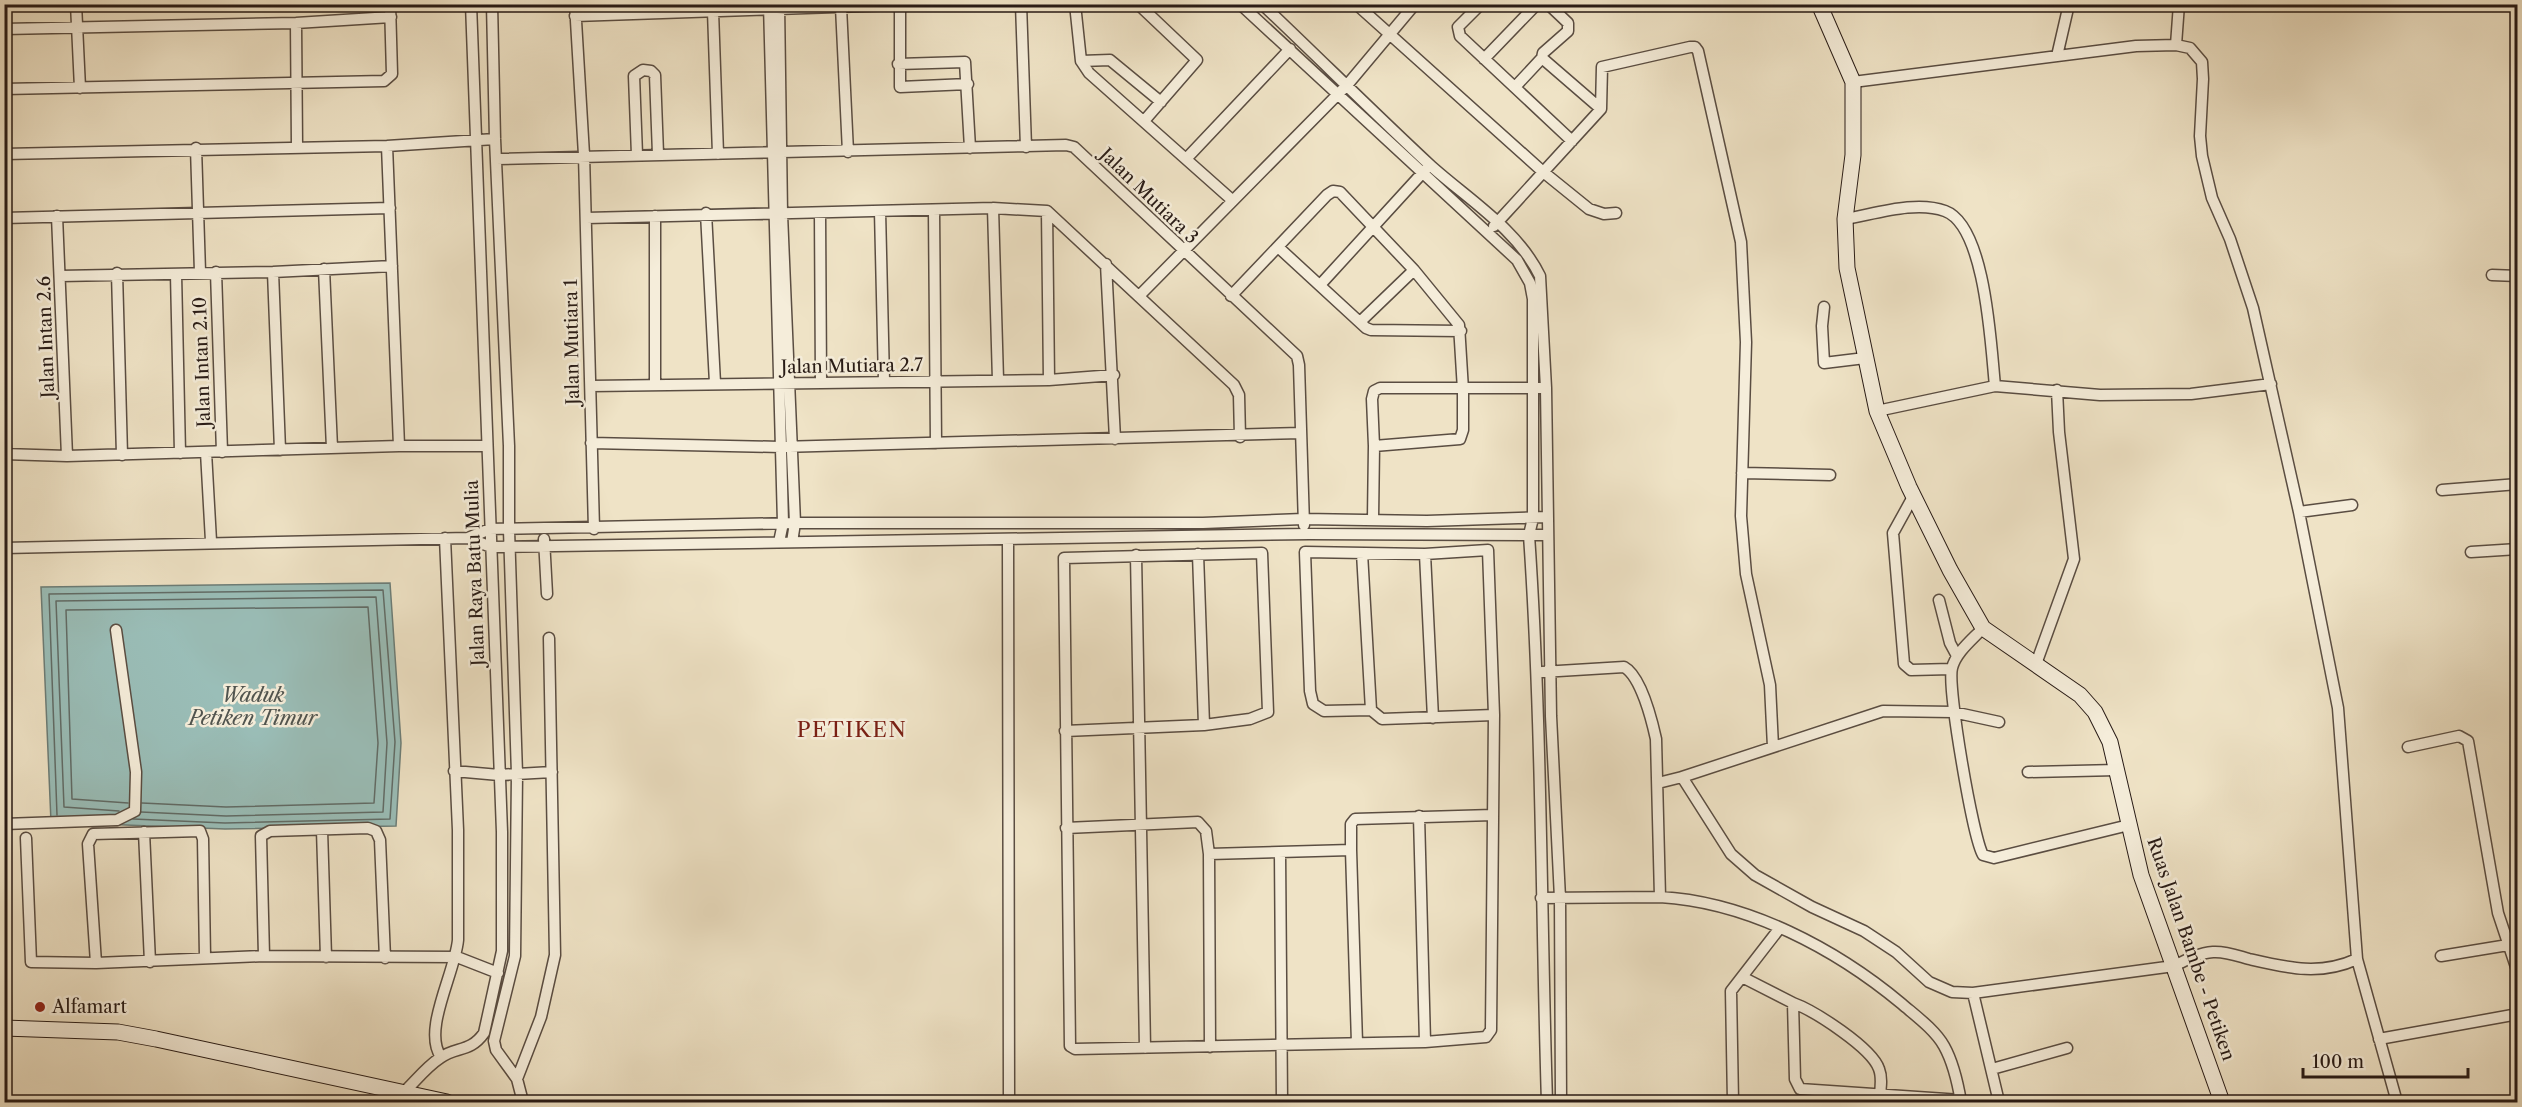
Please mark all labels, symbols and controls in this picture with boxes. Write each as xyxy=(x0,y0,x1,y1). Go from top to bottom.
street label: Jalan Mutiara 3 xyxy=(1093,141,1203,248)
street label: Jalan Intan 2.6 xyxy=(33,276,59,401)
street label: Jalan Mutiara 1 xyxy=(560,278,584,408)
street label: Jalan Intan 2.10 xyxy=(189,296,215,431)
street label: Jalan Mutiara 2.7 xyxy=(778,354,923,378)
street label: Jalan Raya Batu Mulia xyxy=(461,479,489,669)
water label: Waduk Petiken Timur xyxy=(187,683,319,730)
district label: PETIKEN xyxy=(797,717,907,742)
street label: Ruas Jalan Bambe - Petiken xyxy=(2142,834,2240,1064)
place label: Alfamart xyxy=(51,996,127,1018)
marker: Alfamart xyxy=(33,1000,47,1014)
scale bar xyxy=(2303,1041,2468,1079)
text: 100 m xyxy=(2312,1051,2364,1073)

